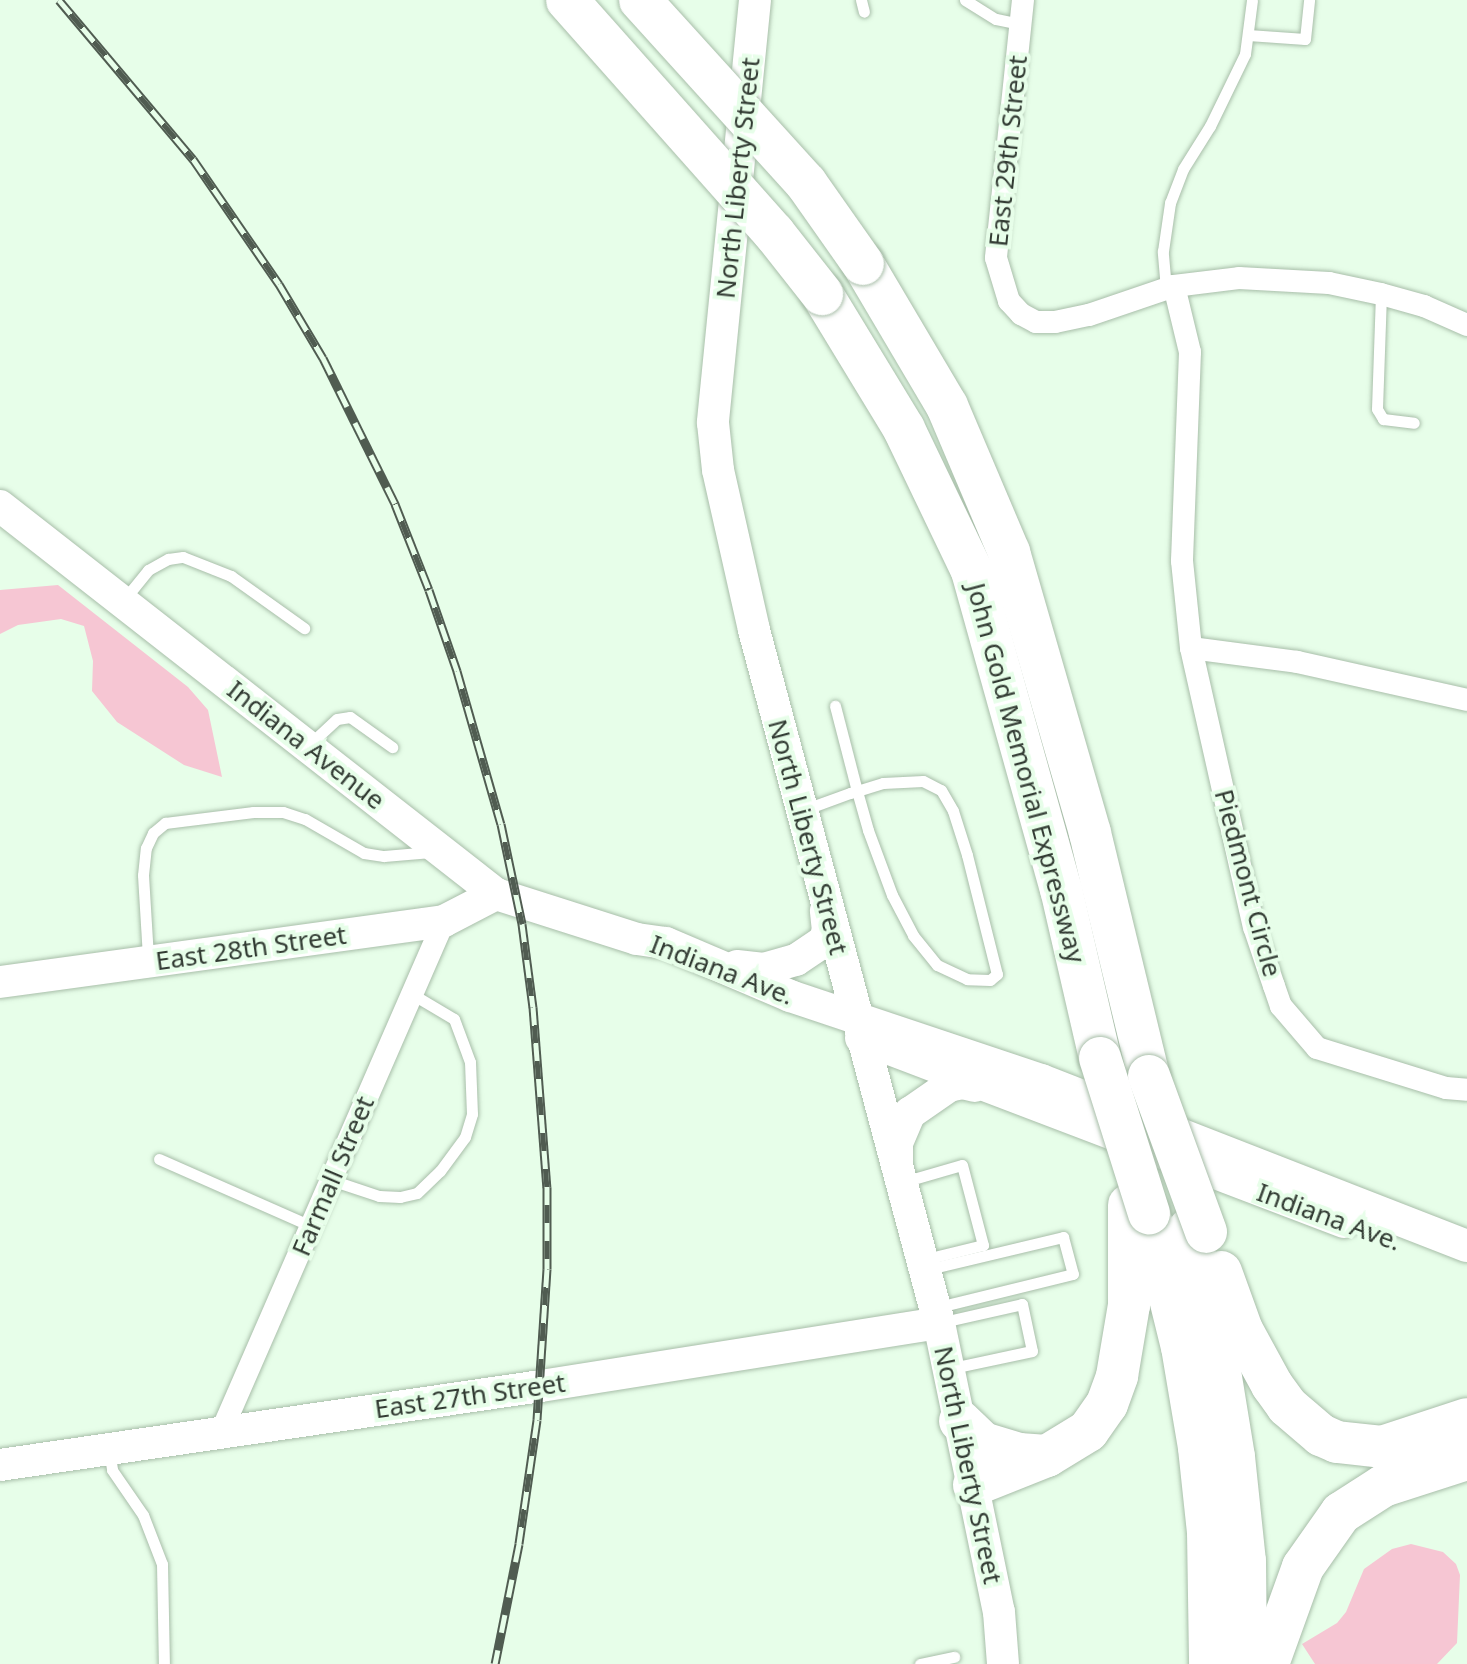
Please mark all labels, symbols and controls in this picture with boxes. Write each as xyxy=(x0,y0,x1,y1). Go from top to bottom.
street label: East 29th Street xyxy=(982,54,1034,248)
street label: North Liberty Street xyxy=(710,56,766,300)
street label: John Gold Memorial Expressway xyxy=(960,580,1092,966)
street label: Indiana Avenue xyxy=(221,674,391,816)
street label: North Liberty Street xyxy=(762,716,854,958)
street label: Piedmont Circle xyxy=(1208,786,1288,980)
street label: East 28th Street xyxy=(154,919,348,977)
street label: Indiana Ave. xyxy=(646,928,798,1012)
street label: Farmall Street xyxy=(285,1091,381,1261)
street label: Indiana Ave. xyxy=(1253,1177,1405,1257)
street label: North Liberty Street xyxy=(928,1343,1008,1587)
street label: East 27th Street xyxy=(373,1367,567,1425)

